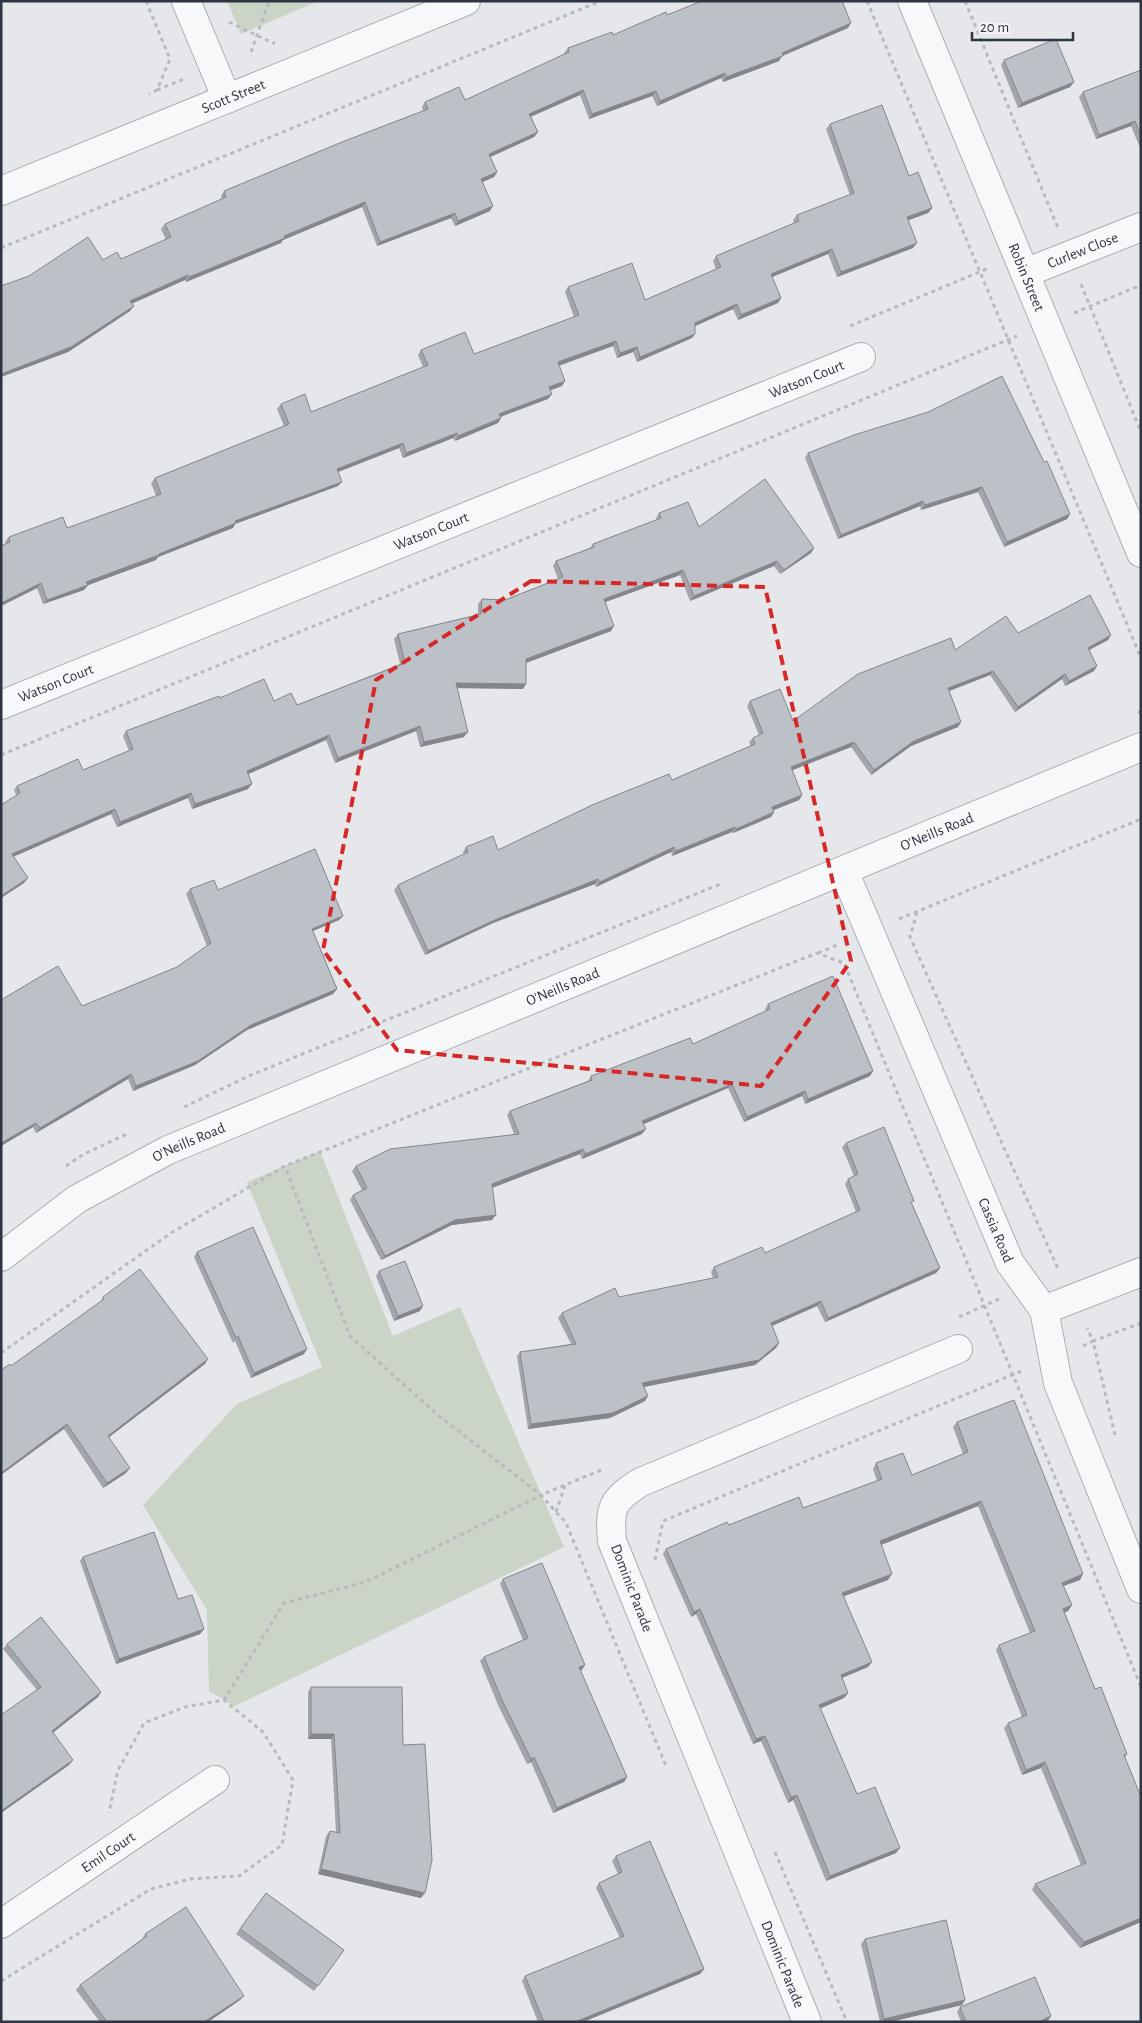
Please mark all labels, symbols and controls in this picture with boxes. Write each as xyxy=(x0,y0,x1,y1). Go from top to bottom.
scale bar xyxy=(972,10,1073,42)
text: 20 m xyxy=(980,20,1009,35)
street label: Scott Street xyxy=(200,77,268,116)
street label: Curlew Close xyxy=(1045,230,1120,271)
street label: Robin Street xyxy=(1005,241,1047,314)
street label: Watson Court xyxy=(767,358,847,401)
street label: Watson Court xyxy=(392,509,471,553)
street label: Watson Court xyxy=(16,661,96,705)
street label: O'Neills Road xyxy=(898,810,976,854)
street label: O'Neills Road xyxy=(524,965,602,1009)
street label: O'Neills Road xyxy=(150,1120,228,1165)
street label: Cassia Road xyxy=(975,1196,1016,1265)
street label: Dominic Parade xyxy=(608,1542,655,1634)
street label: Emil Court xyxy=(79,1829,138,1876)
street label: Dominic Parade xyxy=(758,1918,807,2010)

